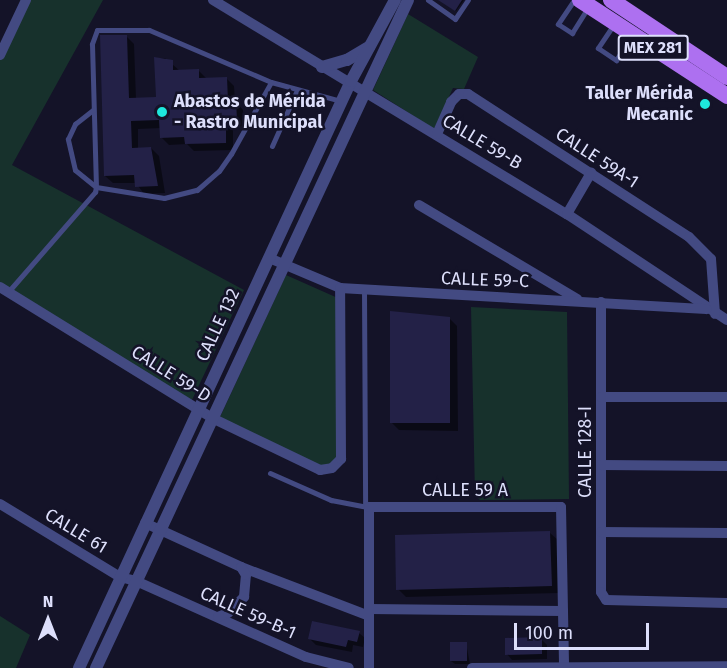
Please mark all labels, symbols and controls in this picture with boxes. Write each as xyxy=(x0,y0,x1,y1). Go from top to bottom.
road number: MEX 281 xyxy=(617,35,689,61)
place label: Taller Mérida Mecanic xyxy=(585,83,693,125)
place label: Abastos de Mérida - Rastro Municipal xyxy=(174,91,326,134)
marker: Taller Mérida Mecanic xyxy=(698,97,712,111)
marker: Abastos de Mérida - Rastro Municipal xyxy=(155,105,169,119)
street label: CALLE 59-B xyxy=(438,110,526,174)
street label: CALLE 59A-1 xyxy=(551,123,643,193)
street label: CALLE 59-C xyxy=(441,268,529,292)
street label: CALLE 132 xyxy=(192,285,244,365)
street label: CALLE 59-D xyxy=(127,341,215,407)
street label: CALLE 128-I xyxy=(574,406,596,498)
street label: CALLE 59 A xyxy=(422,479,508,501)
street label: CALLE 61 xyxy=(41,504,111,558)
street label: CALLE 59-B-1 xyxy=(197,582,299,644)
north arrow xyxy=(18,590,78,650)
text: N xyxy=(43,592,53,611)
scale bar xyxy=(517,611,652,649)
text: 100 m xyxy=(525,622,573,644)

